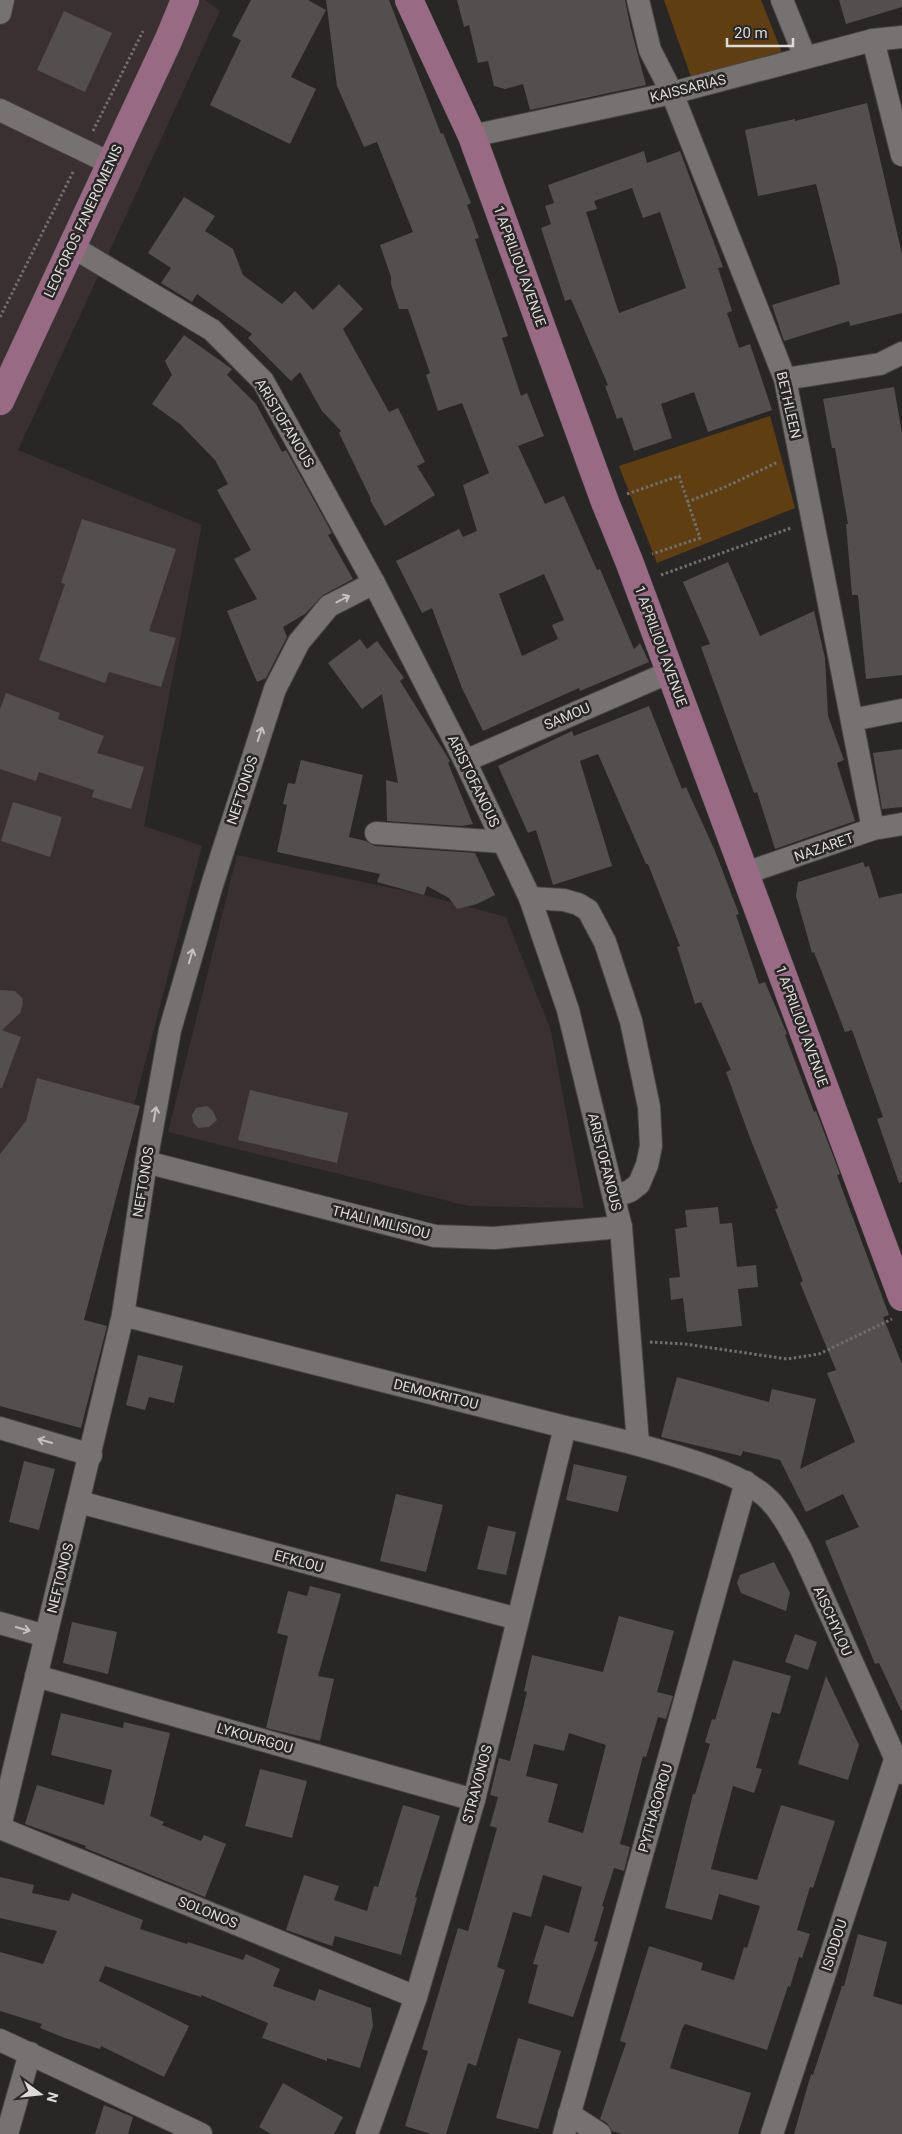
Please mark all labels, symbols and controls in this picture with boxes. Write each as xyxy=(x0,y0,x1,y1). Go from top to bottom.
scale bar xyxy=(727,15,793,47)
text: 20 m xyxy=(734,24,768,42)
street label: KAISSARIAS xyxy=(648,71,728,105)
street label: LEOFOROS FANEROMENIS xyxy=(41,142,125,300)
street label: 1 APRILIOU AVENUE xyxy=(491,203,549,329)
street label: BETHLEEN xyxy=(773,370,805,440)
street label: ARISTOFANOUS xyxy=(252,376,318,470)
street label: 1 APRILIOU AVENUE xyxy=(632,583,690,709)
one-way arrow xyxy=(335,594,350,603)
street label: SAMOU xyxy=(542,699,592,733)
one-way arrow xyxy=(256,726,266,742)
street label: ARISTOFANOUS xyxy=(445,732,503,830)
street label: NEFTONOS xyxy=(223,754,261,826)
street label: NAZARET xyxy=(792,829,856,865)
one-way arrow xyxy=(187,948,197,964)
street label: 1 APRILIOU AVENUE xyxy=(773,963,831,1089)
one-way arrow xyxy=(150,1106,160,1122)
street label: ARISTOFANOUS xyxy=(585,1111,625,1213)
street label: NEFTONOS xyxy=(130,1145,156,1219)
street label: THALI MILISIOU xyxy=(330,1202,432,1242)
street label: DEMOKRITOU xyxy=(392,1376,480,1412)
one-way arrow xyxy=(38,1436,54,1446)
street label: NEFTONOS xyxy=(44,1541,76,1615)
street label: EFKLOU xyxy=(273,1547,325,1575)
street label: AISCHYLOU xyxy=(811,1584,855,1658)
one-way arrow xyxy=(14,1625,30,1635)
street label: LYKOURGOU xyxy=(215,1719,295,1757)
street label: STRAVONOS xyxy=(459,1743,495,1825)
street label: PYTHAGOROU xyxy=(635,1762,675,1854)
street label: SOLONOS xyxy=(176,1893,240,1931)
street label: ISIODOU xyxy=(818,1917,850,1973)
north arrow xyxy=(15,2069,65,2119)
text: N xyxy=(44,2091,62,2104)

